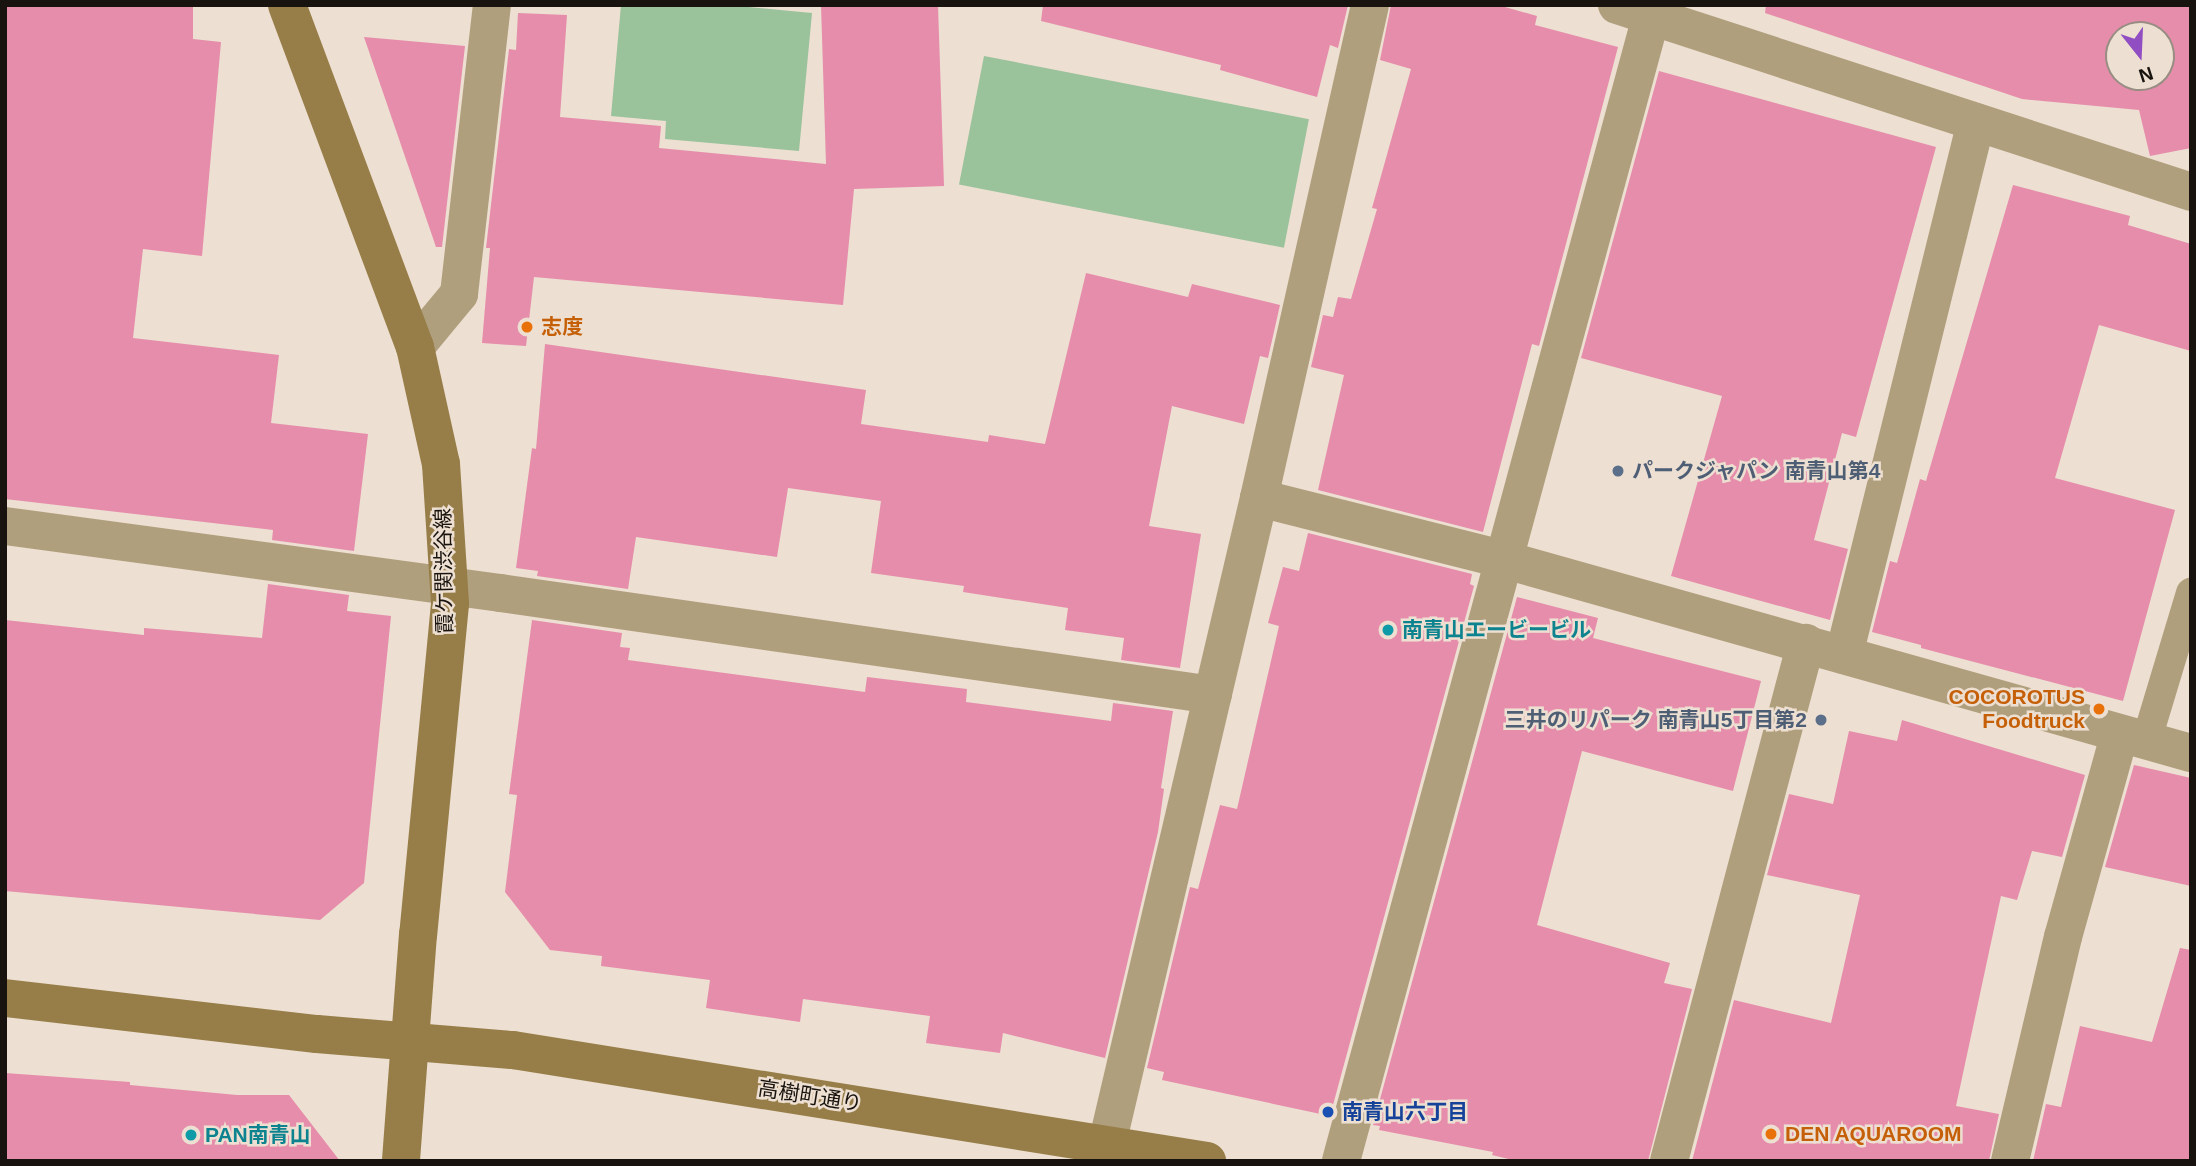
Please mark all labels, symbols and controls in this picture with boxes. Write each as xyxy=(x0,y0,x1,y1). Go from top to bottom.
north arrow xyxy=(2105,21,2175,91)
text: N xyxy=(2136,62,2156,87)
place label: 志度 xyxy=(541,314,583,340)
marker: 志度 xyxy=(519,319,535,335)
place label: パークジャパン 南青山第4 xyxy=(1632,458,1881,484)
marker: パークジャパン 南青山第4 xyxy=(1610,463,1626,479)
street label: 霞ケ関渋谷線 xyxy=(430,508,458,634)
place label: 南青山エービービル xyxy=(1402,617,1591,643)
marker: 南青山エービービル xyxy=(1380,622,1396,638)
place label: COCOROTUS Foodtruck xyxy=(1948,684,2085,734)
marker: COCOROTUS Foodtruck xyxy=(2091,701,2107,717)
place label: 三井のリパーク 南青山5丁目第2 xyxy=(1505,707,1807,733)
marker: 三井のリパーク 南青山5丁目第2 xyxy=(1813,712,1829,728)
street label: 高樹町通り xyxy=(756,1075,864,1117)
place label: 南青山六丁目 xyxy=(1342,1099,1468,1125)
marker: 南青山六丁目 xyxy=(1320,1104,1336,1120)
place label: DEN AQUAROOM xyxy=(1785,1121,1962,1147)
place label: PAN南青山 xyxy=(205,1122,311,1148)
marker: DEN AQUAROOM xyxy=(1763,1126,1779,1142)
marker: PAN南青山 xyxy=(183,1127,199,1143)

